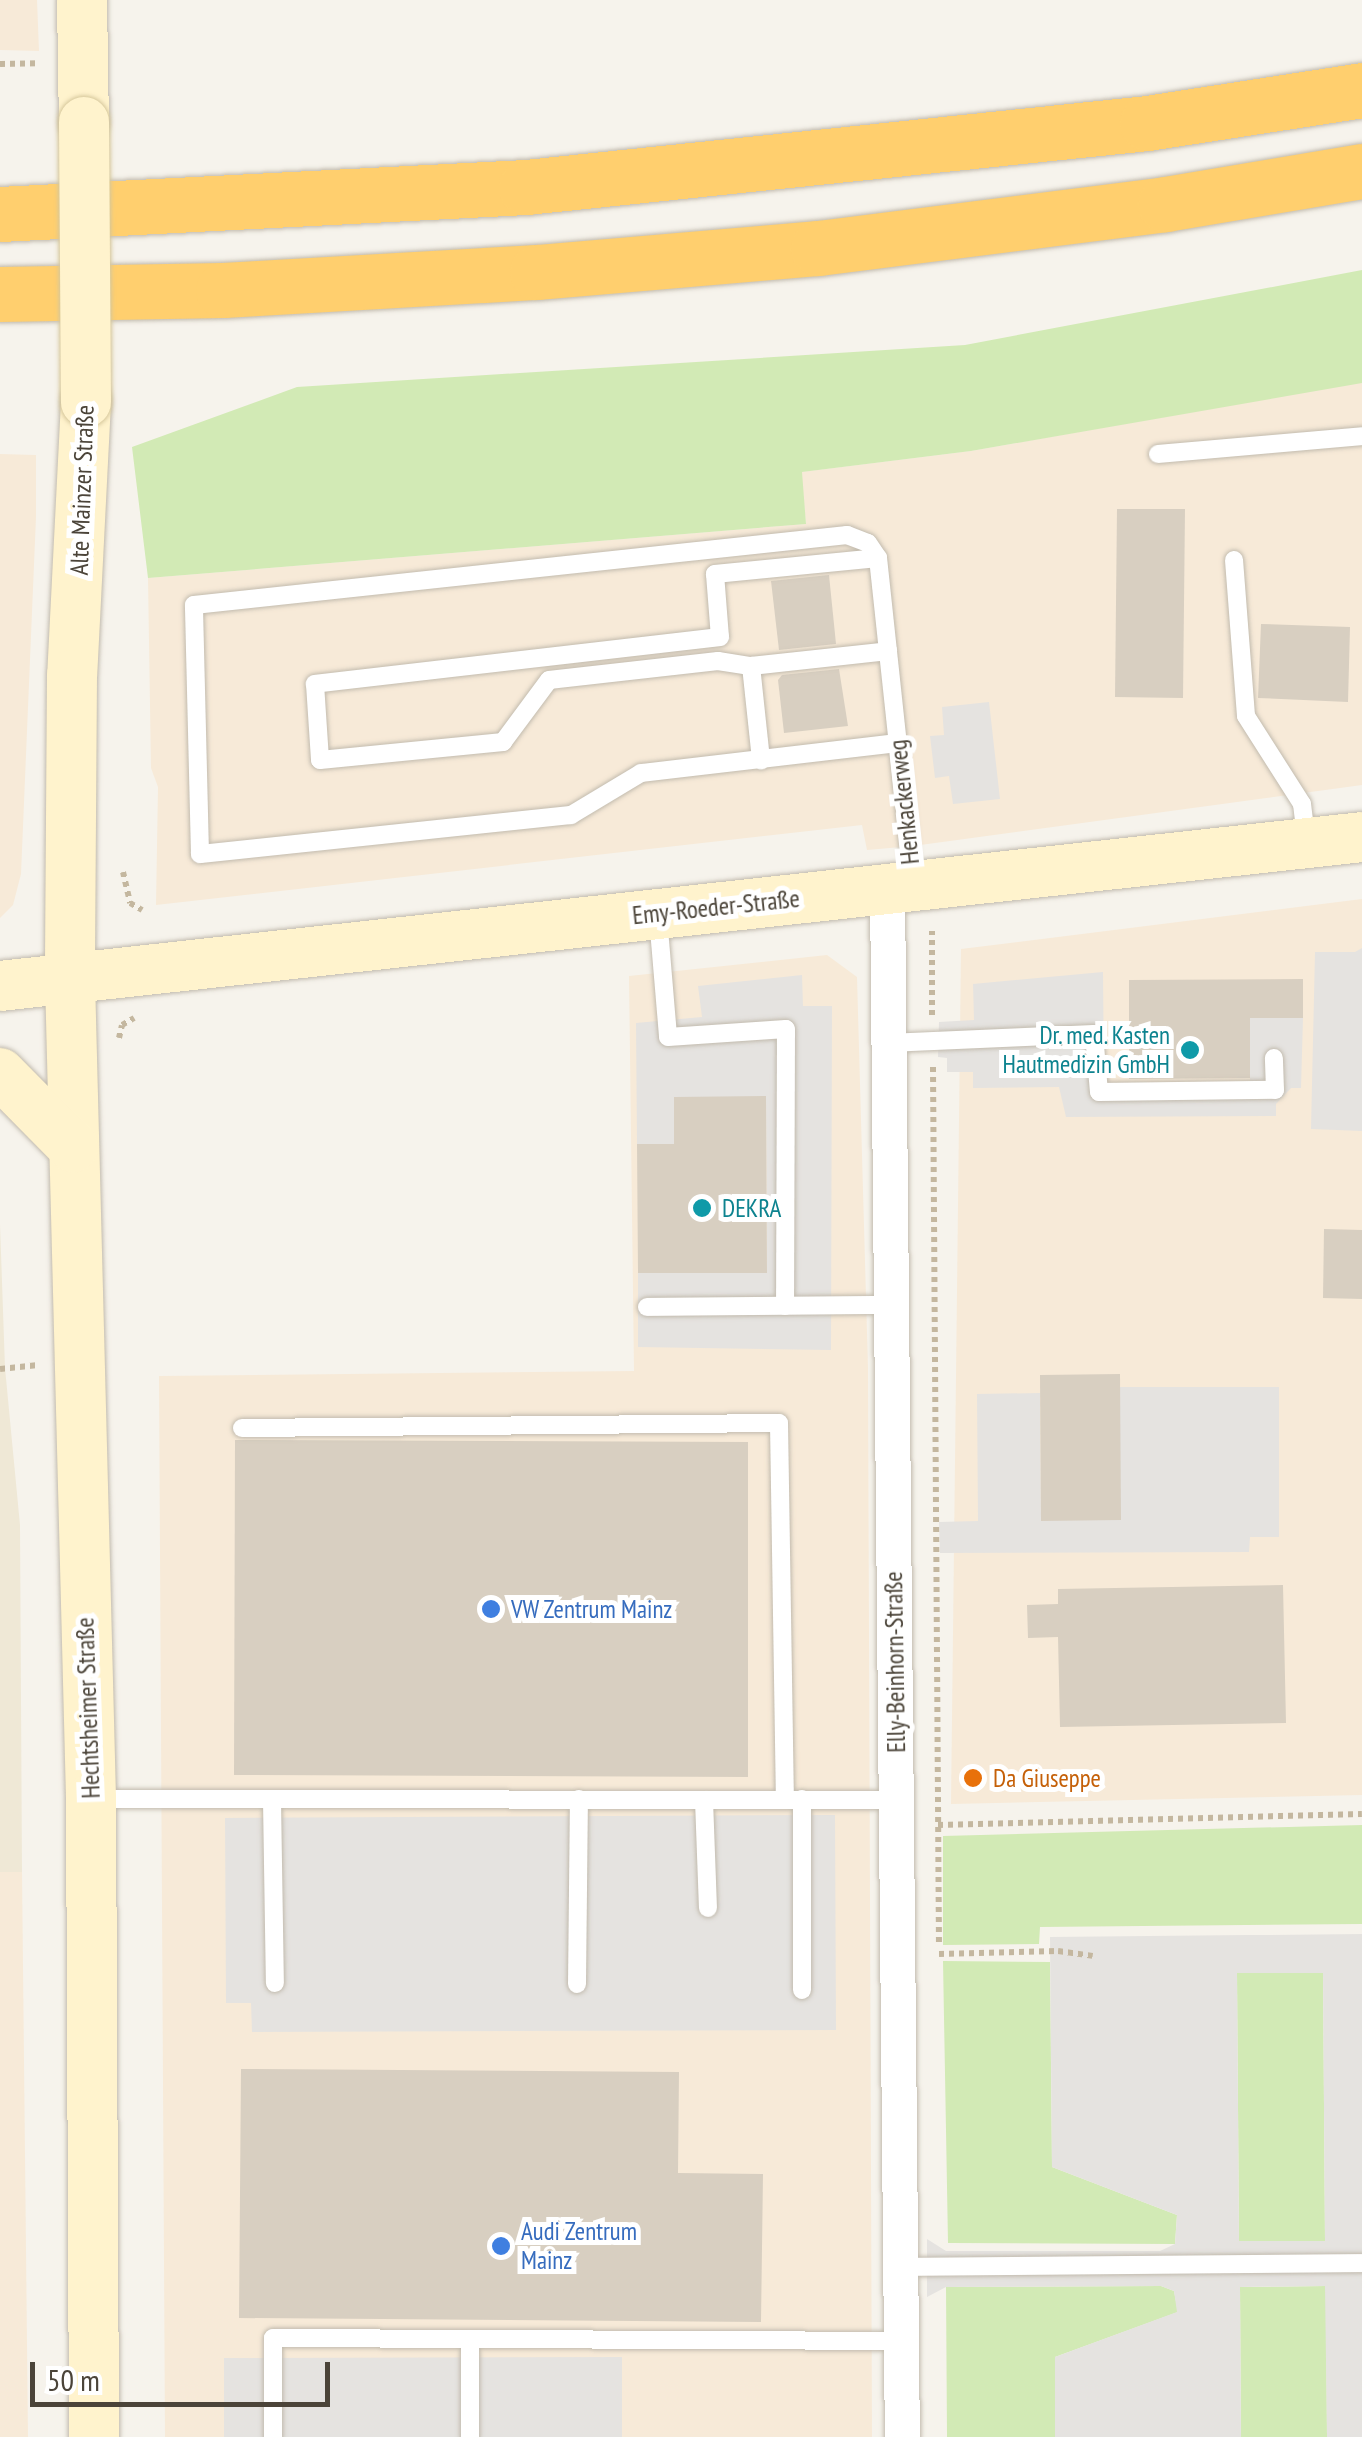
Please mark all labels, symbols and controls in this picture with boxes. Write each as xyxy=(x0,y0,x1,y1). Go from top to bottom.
street label: Alte Mainzer Straße xyxy=(64,404,100,576)
street label: Henkackerweg xyxy=(883,738,925,866)
street label: Emy-Roeder-Straße xyxy=(631,883,801,931)
place label: Dr. med. Kasten Hautmedizin GmbH xyxy=(1003,1021,1170,1080)
marker: Dr. med. Kasten Hautmedizin GmbH xyxy=(1179,1039,1201,1061)
place label: DEKRA xyxy=(722,1193,781,1223)
marker: DEKRA xyxy=(691,1197,713,1219)
street label: Elly-Beinhorn-Straße xyxy=(878,1571,912,1753)
place label: VW Zentrum Mainz xyxy=(511,1594,673,1624)
marker: VW Zentrum Mainz xyxy=(480,1598,502,1620)
street label: Hechtsheimer Straße xyxy=(70,1617,106,1799)
place label: Da Giuseppe xyxy=(993,1763,1101,1793)
marker: Da Giuseppe xyxy=(962,1767,984,1789)
place label: Audi Zentrum Mainz xyxy=(521,2217,637,2276)
marker: Audi Zentrum Mainz xyxy=(490,2235,512,2257)
scale bar xyxy=(35,2342,335,2404)
text: 50 m xyxy=(47,2360,100,2399)

